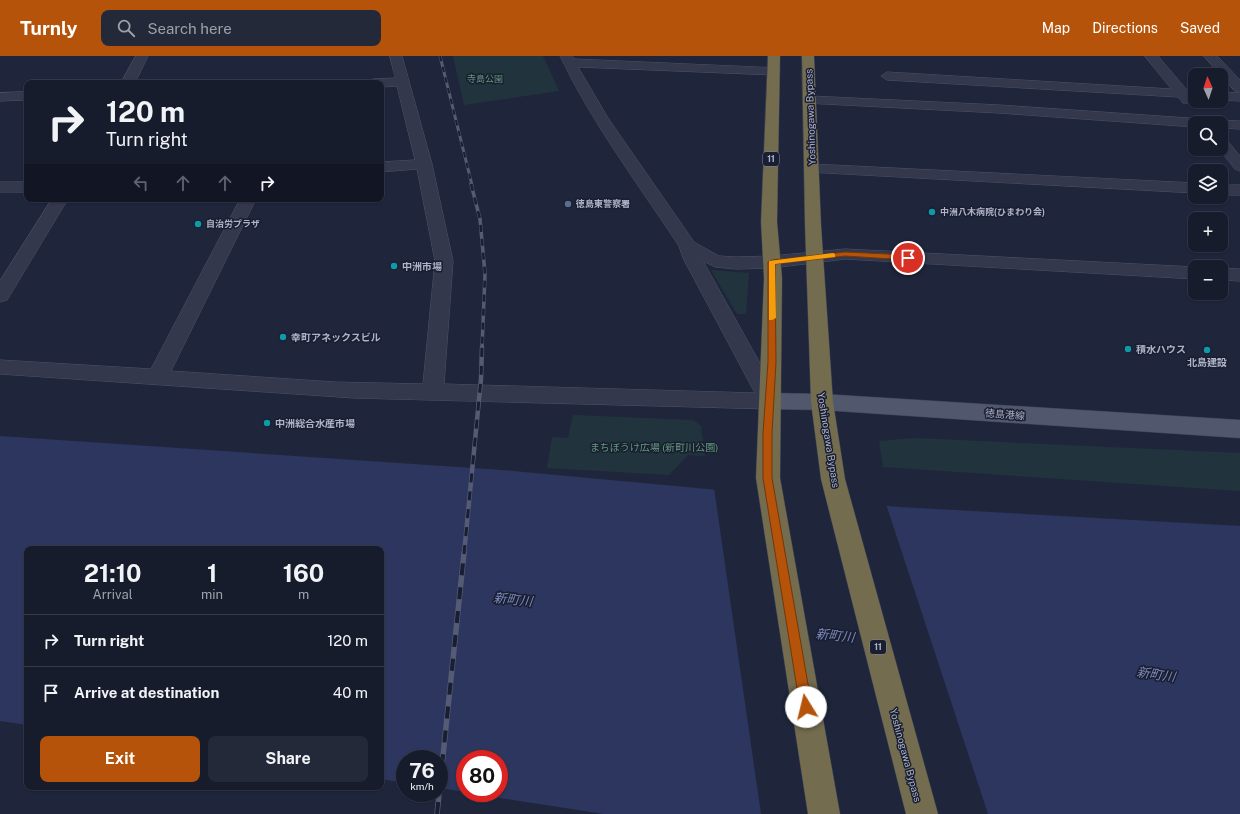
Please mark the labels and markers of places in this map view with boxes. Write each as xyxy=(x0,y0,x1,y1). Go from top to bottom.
place label: 徳島東警察署 xyxy=(575,198,630,209)
marker: 徳島東警察署 xyxy=(563,199,573,209)
place label: 中洲八木病院(ひまわり会) xyxy=(940,206,1045,217)
marker: 中洲八木病院(ひまわり会) xyxy=(927,207,937,217)
place label: 自治労プラザ xyxy=(206,218,260,229)
marker: 自治労プラザ xyxy=(193,219,203,229)
pin xyxy=(891,241,925,275)
place label: 中洲市場 xyxy=(402,260,442,272)
marker: 中洲市場 xyxy=(389,261,399,271)
place label: 幸町アネックスビル xyxy=(291,331,381,343)
marker: 幸町アネックスビル xyxy=(278,332,288,342)
place label: 積水ハウス xyxy=(1136,343,1186,355)
marker: 積水ハウス xyxy=(1123,344,1133,354)
marker: 北島建設 xyxy=(1202,345,1212,355)
place label: 北島建設 xyxy=(1187,356,1227,368)
place label: 中洲総合水産市場 xyxy=(275,417,355,429)
marker: 中洲総合水産市場 xyxy=(262,418,272,428)

